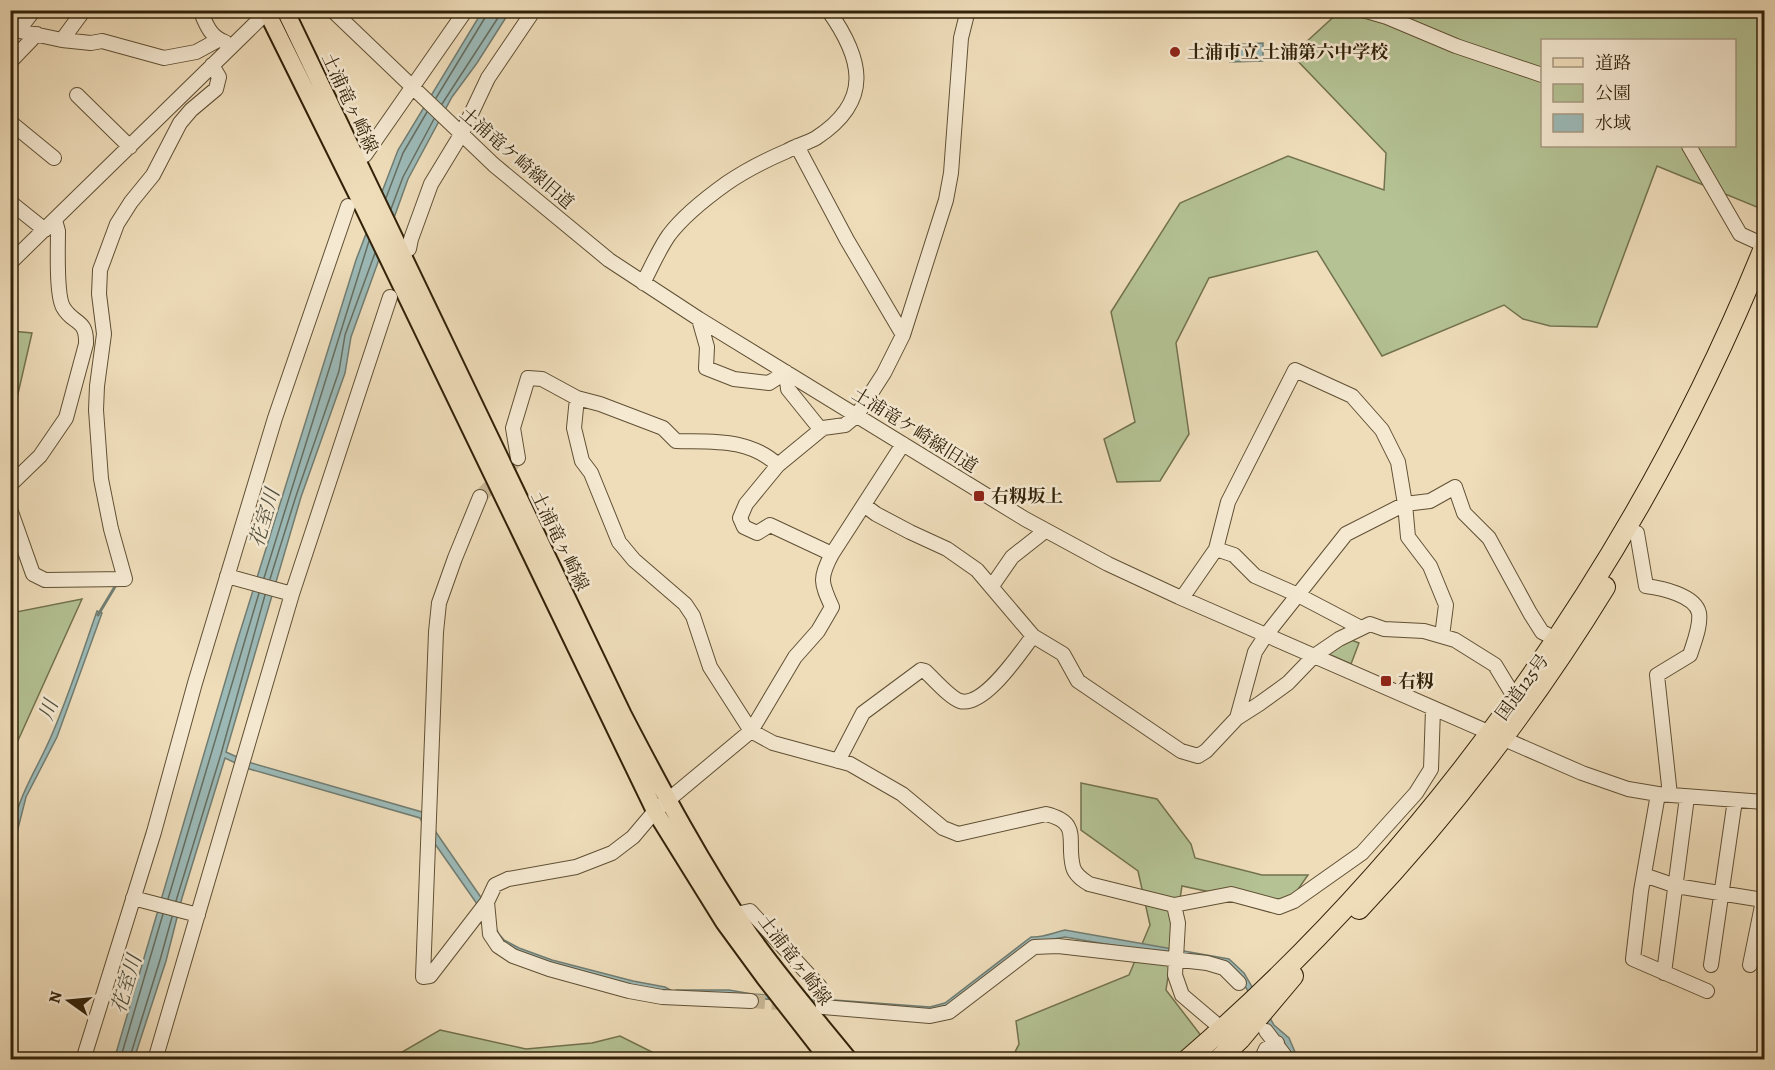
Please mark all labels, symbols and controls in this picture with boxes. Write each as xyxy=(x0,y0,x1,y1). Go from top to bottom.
legend xyxy=(1541,39,1736,147)
place label: 土浦市立 土浦第六中学校 xyxy=(1187,40,1388,64)
marker: 土浦市立 土浦第六中学校 xyxy=(1168,45,1182,59)
street label: 土浦竜ヶ崎線 xyxy=(316,49,384,157)
text: 道路 xyxy=(1595,51,1631,75)
text: 公園 xyxy=(1595,81,1631,105)
street label: 土浦竜ケ崎線旧道 xyxy=(455,102,579,214)
text: 水域 xyxy=(1595,111,1631,135)
street label: 土浦竜ケ崎線旧道 xyxy=(848,382,982,478)
water label: 花室川 xyxy=(243,484,287,551)
place label: 右籾坂上 xyxy=(991,484,1063,508)
street label: 土浦竜ヶ崎線 xyxy=(526,487,594,595)
marker: 右籾坂上 xyxy=(972,489,986,503)
street label: 国道125号 xyxy=(1490,649,1554,725)
place label: 右籾 xyxy=(1398,669,1434,693)
marker: 右籾 xyxy=(1379,674,1393,688)
water label: 川 xyxy=(32,694,65,724)
street label: 土浦竜ヶ崎線 xyxy=(753,910,837,1010)
water label: 花室川 xyxy=(105,950,149,1017)
north arrow xyxy=(39,971,99,1031)
text: N xyxy=(43,989,68,1006)

